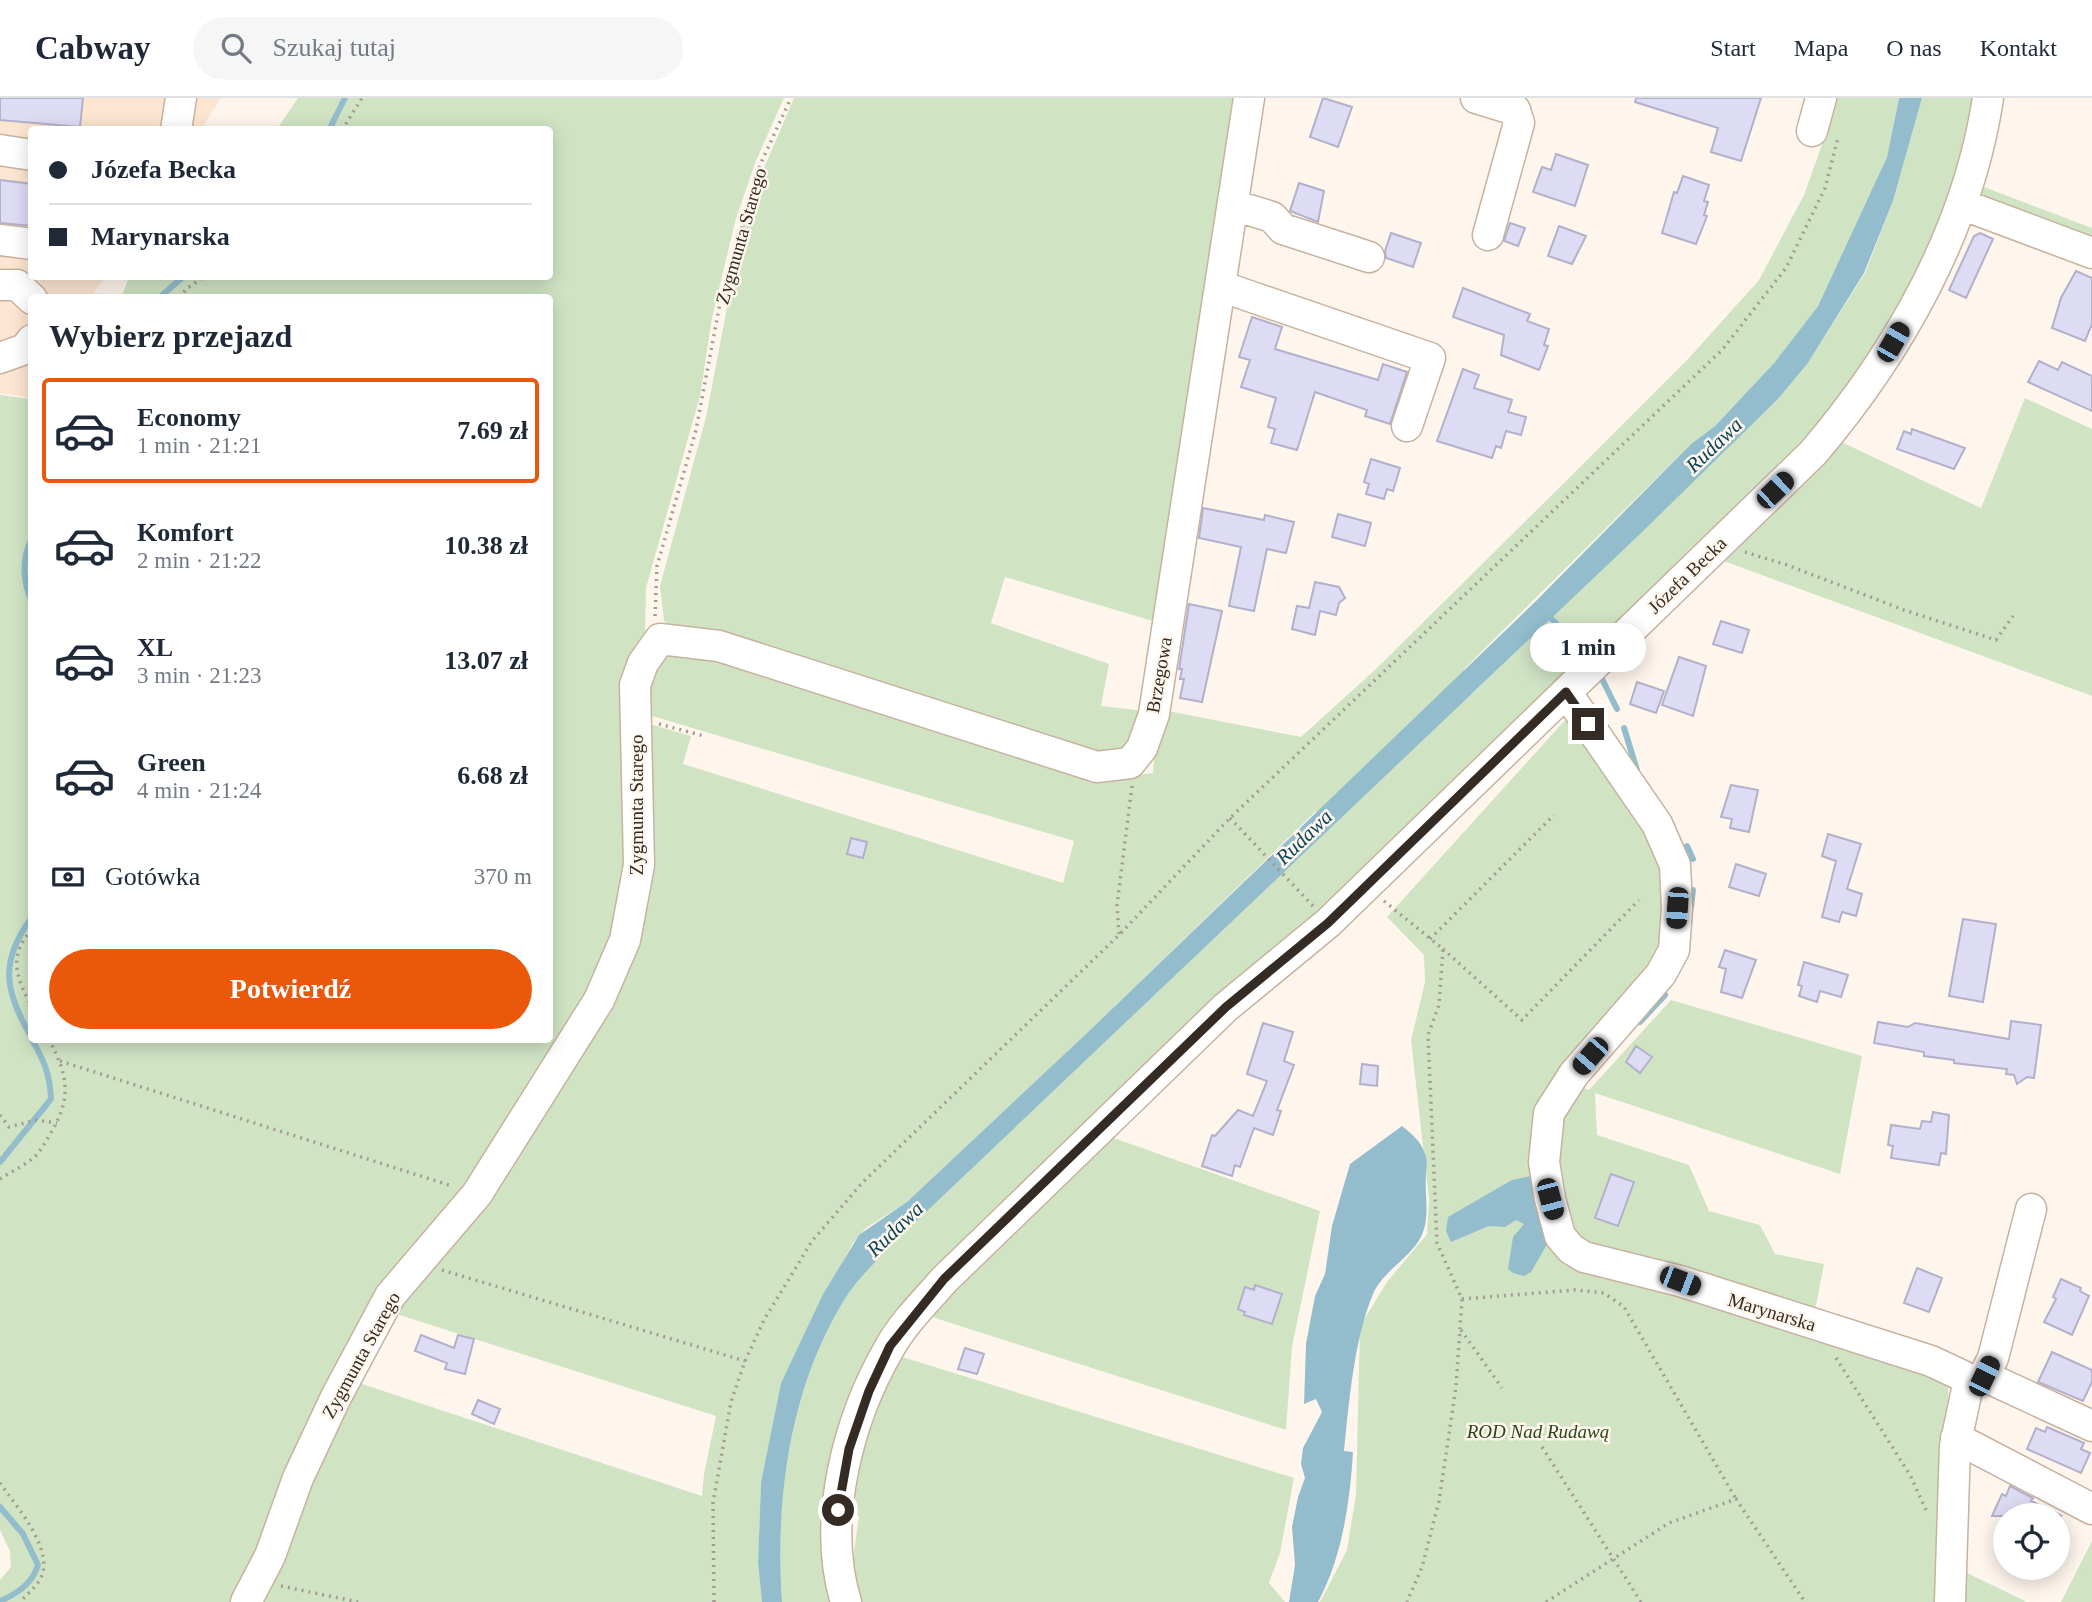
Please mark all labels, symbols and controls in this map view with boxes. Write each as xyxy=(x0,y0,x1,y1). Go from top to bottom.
search box xyxy=(193,17,683,80)
icon: search xyxy=(217,29,255,67)
text: Cabway xyxy=(35,30,151,66)
text: Szukaj tutaj xyxy=(273,33,396,62)
text: Start xyxy=(1710,35,1756,61)
text: Mapa xyxy=(1794,35,1848,61)
text: O nas xyxy=(1886,35,1942,61)
text: Kontakt xyxy=(1980,35,2057,61)
text: Józefa Becka xyxy=(91,155,236,184)
street label: Zygmunta Starego xyxy=(711,165,771,307)
text: Marynarska xyxy=(91,222,230,251)
text: Wybierz przejazd xyxy=(49,318,292,354)
car xyxy=(1874,319,1913,365)
icon: car xyxy=(53,399,116,462)
text: Economy xyxy=(137,403,241,432)
water label: Rudawa xyxy=(1680,412,1747,478)
text: 7.69 zł xyxy=(457,416,528,445)
text: 1 min · 21:21 xyxy=(137,433,262,458)
car xyxy=(1753,468,1798,512)
icon: car xyxy=(53,514,116,577)
text: Komfort xyxy=(137,518,234,547)
text: 10.38 zł xyxy=(444,531,528,560)
street label: Józefa Becka xyxy=(1643,532,1731,618)
text: 2 min · 21:22 xyxy=(137,548,262,573)
callout: 1 min xyxy=(1530,622,1646,672)
icon: car xyxy=(53,629,116,692)
text: XL xyxy=(137,633,173,662)
street label: Brzegowa xyxy=(1142,635,1176,715)
text: 1 min xyxy=(1560,635,1616,660)
text: 13.07 zł xyxy=(444,646,528,675)
text: 3 min · 21:23 xyxy=(137,663,262,688)
route end xyxy=(1572,708,1604,740)
street label: Zygmunta Starego xyxy=(626,735,647,875)
icon: car xyxy=(53,744,116,807)
text: Green xyxy=(137,748,206,777)
text: 6.68 zł xyxy=(457,761,528,790)
text: 4 min · 21:24 xyxy=(137,778,262,803)
water label: Rudawa xyxy=(1270,804,1337,870)
icon: cash xyxy=(49,858,87,896)
text: Gotówka xyxy=(105,862,200,891)
text: 370 m xyxy=(474,864,532,889)
car xyxy=(1666,886,1689,930)
button: Potwierdź xyxy=(49,949,532,1029)
car xyxy=(1569,1033,1612,1079)
car xyxy=(1535,1176,1566,1222)
water label: Rudawa xyxy=(861,1196,928,1262)
car xyxy=(1657,1264,1704,1298)
street label: Zygmunta Starego xyxy=(318,1288,404,1422)
street label: Marynarska xyxy=(1726,1289,1819,1335)
car xyxy=(1966,1353,2003,1399)
park label: ROD Nad Rudawą xyxy=(1466,1421,1609,1442)
route start xyxy=(822,1494,854,1526)
map controls xyxy=(1993,1503,2070,1580)
button: locate xyxy=(1993,1503,2070,1580)

